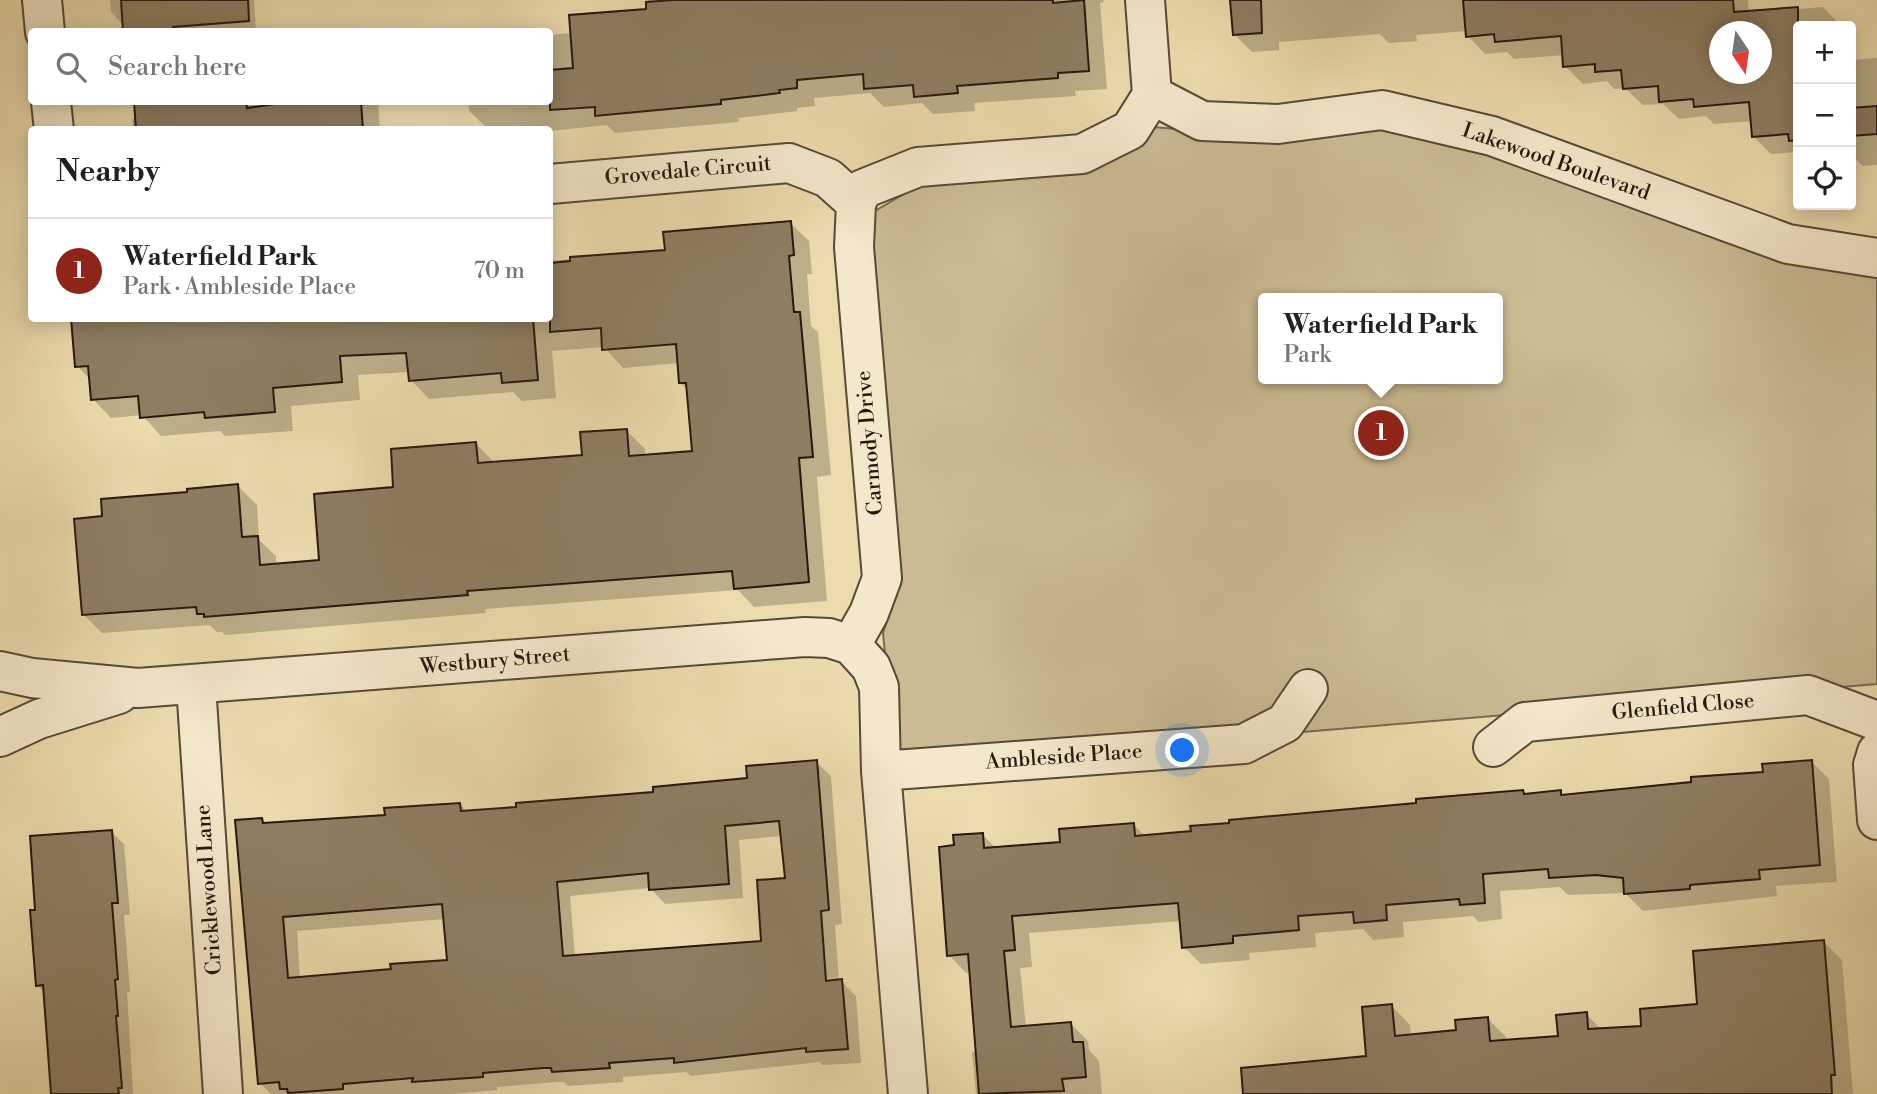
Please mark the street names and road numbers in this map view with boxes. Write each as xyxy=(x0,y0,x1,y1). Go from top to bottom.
street label: Lakewood Boulevard xyxy=(1459,118,1653,206)
street label: Grovedale Circuit xyxy=(604,151,773,191)
street label: Carmody Drive xyxy=(851,370,889,516)
street label: Westbury Street xyxy=(418,641,572,681)
street label: Glenfield Close xyxy=(1611,688,1755,726)
street label: Ambleside Place xyxy=(984,739,1143,776)
street label: Cricklewood Lane xyxy=(190,804,228,976)

